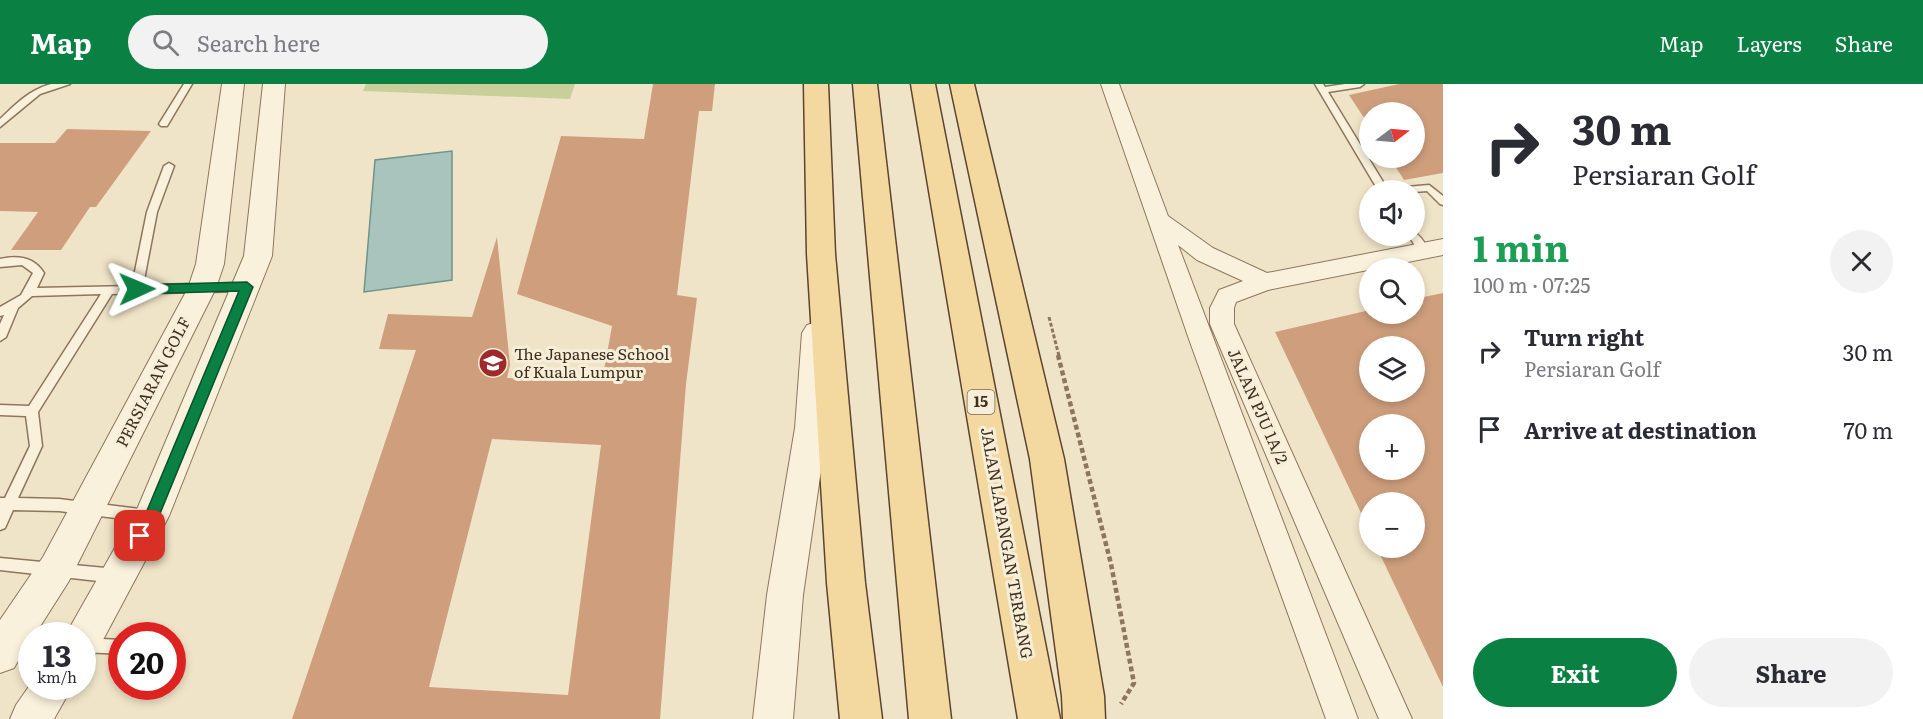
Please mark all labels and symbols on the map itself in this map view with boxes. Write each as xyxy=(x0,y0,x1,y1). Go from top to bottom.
north arrow xyxy=(1359,102,1425,168)
position arrow xyxy=(105,257,169,321)
street label: PERSIARAN GOLF xyxy=(109,312,195,451)
place label: The Japanese School of Kuala Lumpur xyxy=(514,341,669,383)
street label: JALAN PJU 1A/2 xyxy=(1223,344,1295,467)
school or university icon: The Japanese School of Kuala Lumpur xyxy=(477,347,509,379)
road number: 15 xyxy=(968,390,994,414)
street label: JALAN LAPANGAN TERBANG xyxy=(976,425,1040,661)
pin xyxy=(114,510,165,561)
speed limit sign: 20 xyxy=(108,622,186,700)

